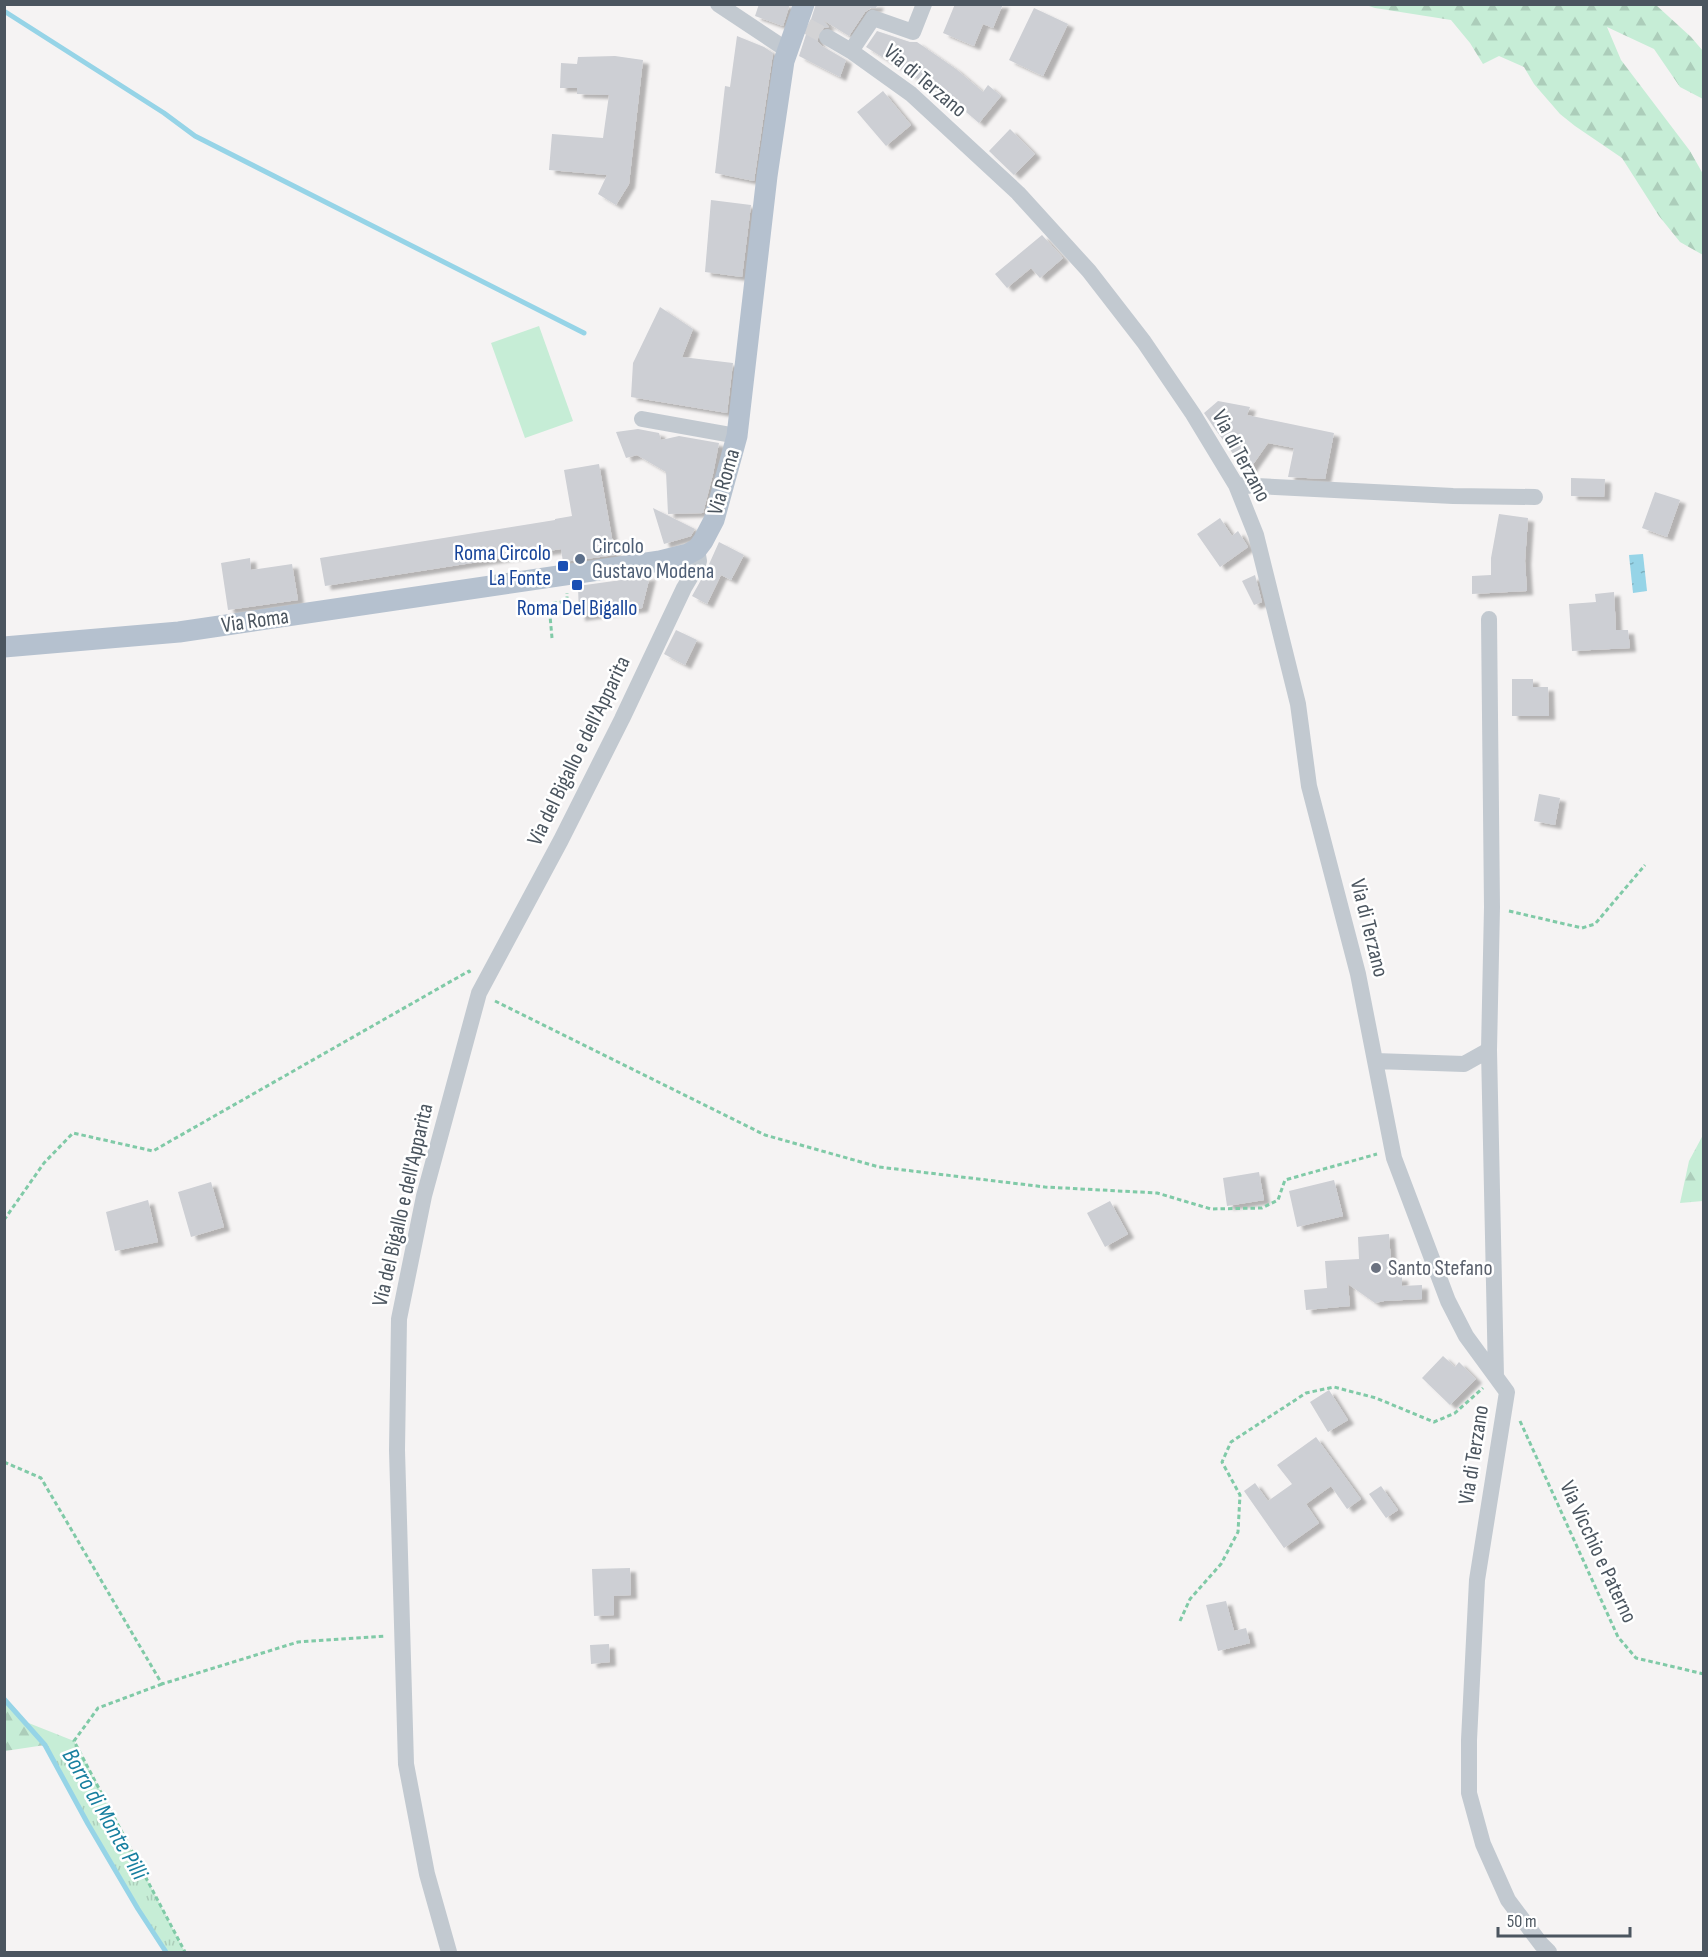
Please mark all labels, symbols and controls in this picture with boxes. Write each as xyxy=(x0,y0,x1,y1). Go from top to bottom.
street label: Via di Terzano xyxy=(878,38,972,124)
street label: Via di Terzano xyxy=(1206,405,1276,507)
street label: Via Roma xyxy=(702,446,746,518)
place label: Circolo Gustavo Modena xyxy=(592,533,714,585)
place label: Roma Circolo La Fonte xyxy=(454,540,551,592)
marker: Circolo Gustavo Modena xyxy=(573,552,587,566)
marker: Roma Circolo La Fonte xyxy=(556,559,570,573)
marker: Roma Del Bigallo xyxy=(570,578,584,592)
place label: Roma Del Bigallo xyxy=(517,595,637,622)
street label: Via Roma xyxy=(220,603,290,639)
street label: Via del Bigallo e dell'Apparita xyxy=(521,652,637,850)
street label: Via di Terzano xyxy=(1344,876,1394,980)
street label: Via del Bigallo e dell'Apparita xyxy=(367,1101,439,1309)
place label: Santo Stefano xyxy=(1388,1255,1493,1282)
marker: Santo Stefano xyxy=(1369,1261,1383,1275)
street label: Via di Terzano xyxy=(1453,1403,1495,1507)
street label: Via Vicchio e Paterno xyxy=(1553,1477,1643,1627)
water label: Borro di Monte Pilli xyxy=(56,1743,155,1885)
scale bar xyxy=(1498,1900,1630,1938)
text: 50 m xyxy=(1507,1911,1537,1932)

